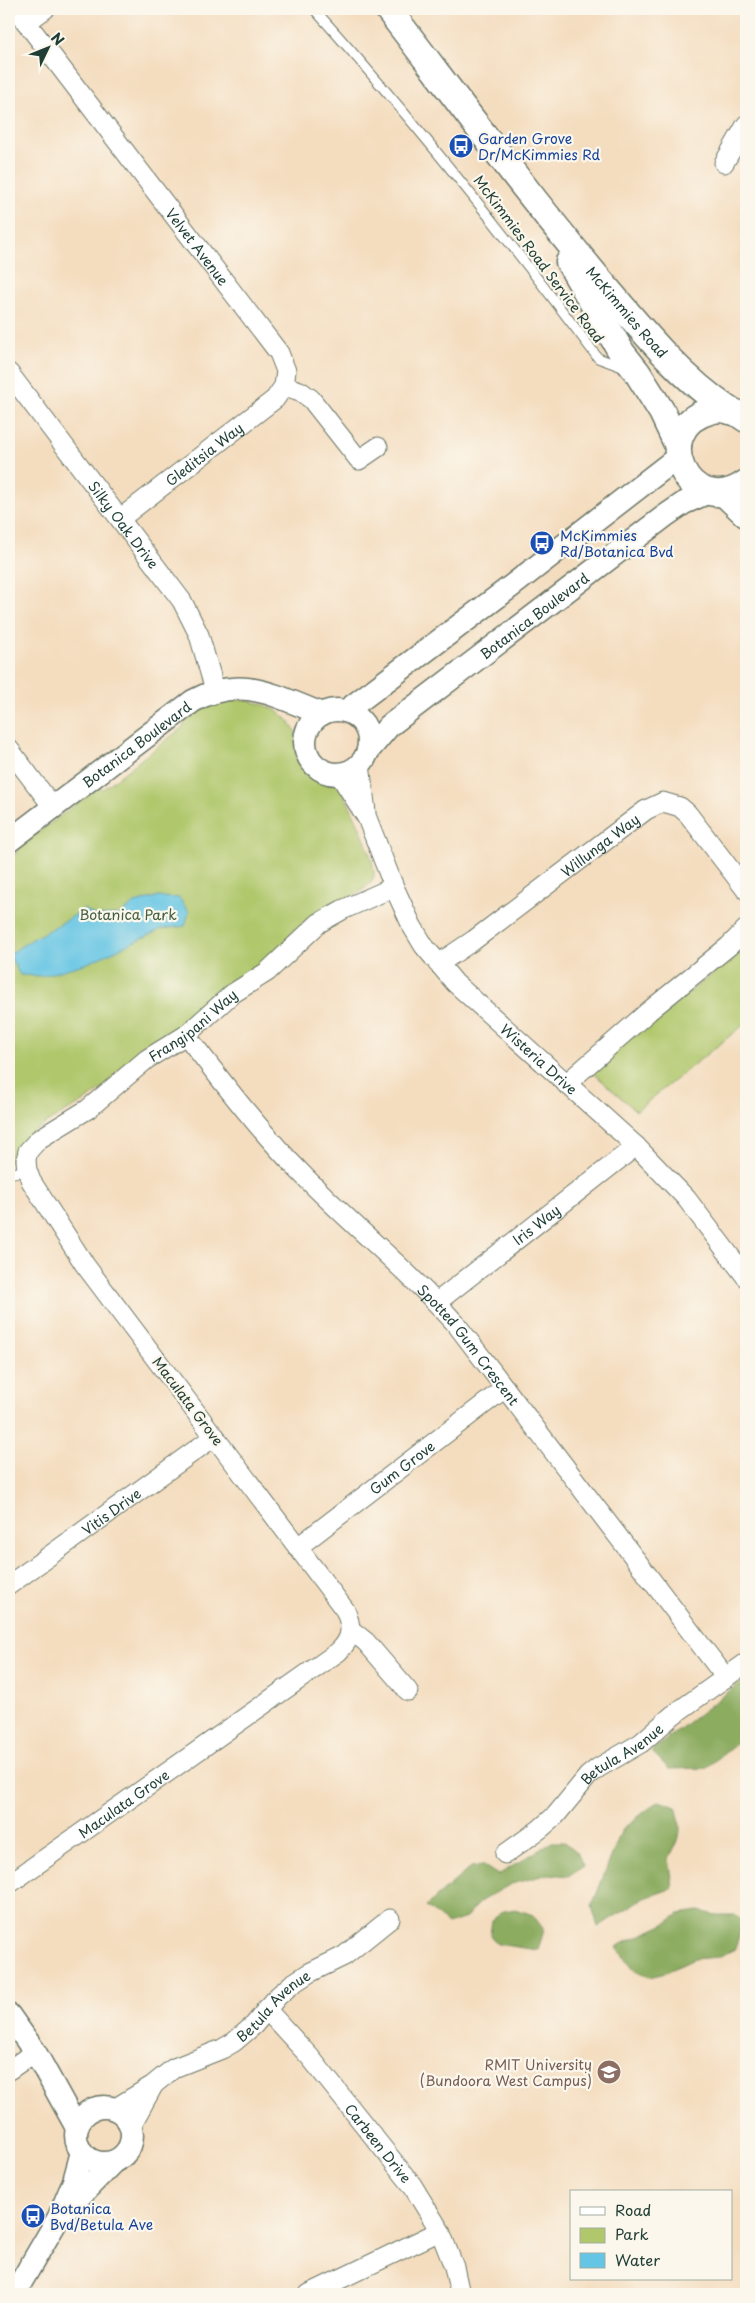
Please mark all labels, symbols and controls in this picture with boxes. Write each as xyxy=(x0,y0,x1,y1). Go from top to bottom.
north arrow xyxy=(22,22,72,72)
text: N xyxy=(46,28,69,50)
place label: Garden Grove Dr/McKimmies Rd xyxy=(478,128,601,165)
bus stop icon: Garden Grove Dr/McKimmies Rd xyxy=(448,133,474,159)
street label: McKimmies Road Service Road xyxy=(469,171,609,347)
street label: Velvet Avenue xyxy=(161,204,234,290)
street label: McKimmies Road xyxy=(582,261,673,362)
street label: Gleditsia Way xyxy=(161,417,247,491)
street label: Silky Oak Drive xyxy=(84,476,164,573)
place label: McKimmies Rd/Botanica Bvd xyxy=(560,525,673,562)
bus stop icon: McKimmies Rd/Botanica Bvd xyxy=(529,530,555,556)
street label: Botanica Boulevard xyxy=(475,567,593,664)
street label: Botanica Boulevard xyxy=(77,696,196,792)
street label: Willunga Way xyxy=(556,808,644,882)
park label: Botanica Park xyxy=(79,904,177,925)
street label: Frangipani Way xyxy=(144,984,242,1066)
street label: Wisteria Drive xyxy=(496,1018,582,1099)
street label: Iris Way xyxy=(508,1199,564,1250)
street label: Spotted Gum Crescent xyxy=(413,1279,525,1410)
street label: Maculata Grove xyxy=(147,1352,229,1450)
street label: Gum Grove xyxy=(365,1435,439,1499)
street label: Vitis Drive xyxy=(77,1483,145,1540)
street label: Betula Avenue xyxy=(575,1718,668,1789)
street label: Maculata Grove xyxy=(74,1764,173,1843)
street label: Betula Avenue xyxy=(231,1964,314,2046)
place label: RMIT University (Bundoora West Campus) xyxy=(420,2054,592,2091)
school or university icon: RMIT University (Bundoora West Campus) xyxy=(596,2059,622,2085)
street label: Carbeen Drive xyxy=(340,2099,417,2187)
legend xyxy=(570,2190,732,2280)
place label: Botanica Bvd/Betula Ave xyxy=(50,2198,153,2235)
text: Road xyxy=(615,2198,651,2221)
bus stop icon: Botanica Bvd/Betula Ave xyxy=(20,2203,46,2229)
text: Park xyxy=(615,2222,649,2245)
text: Water xyxy=(615,2248,660,2271)

